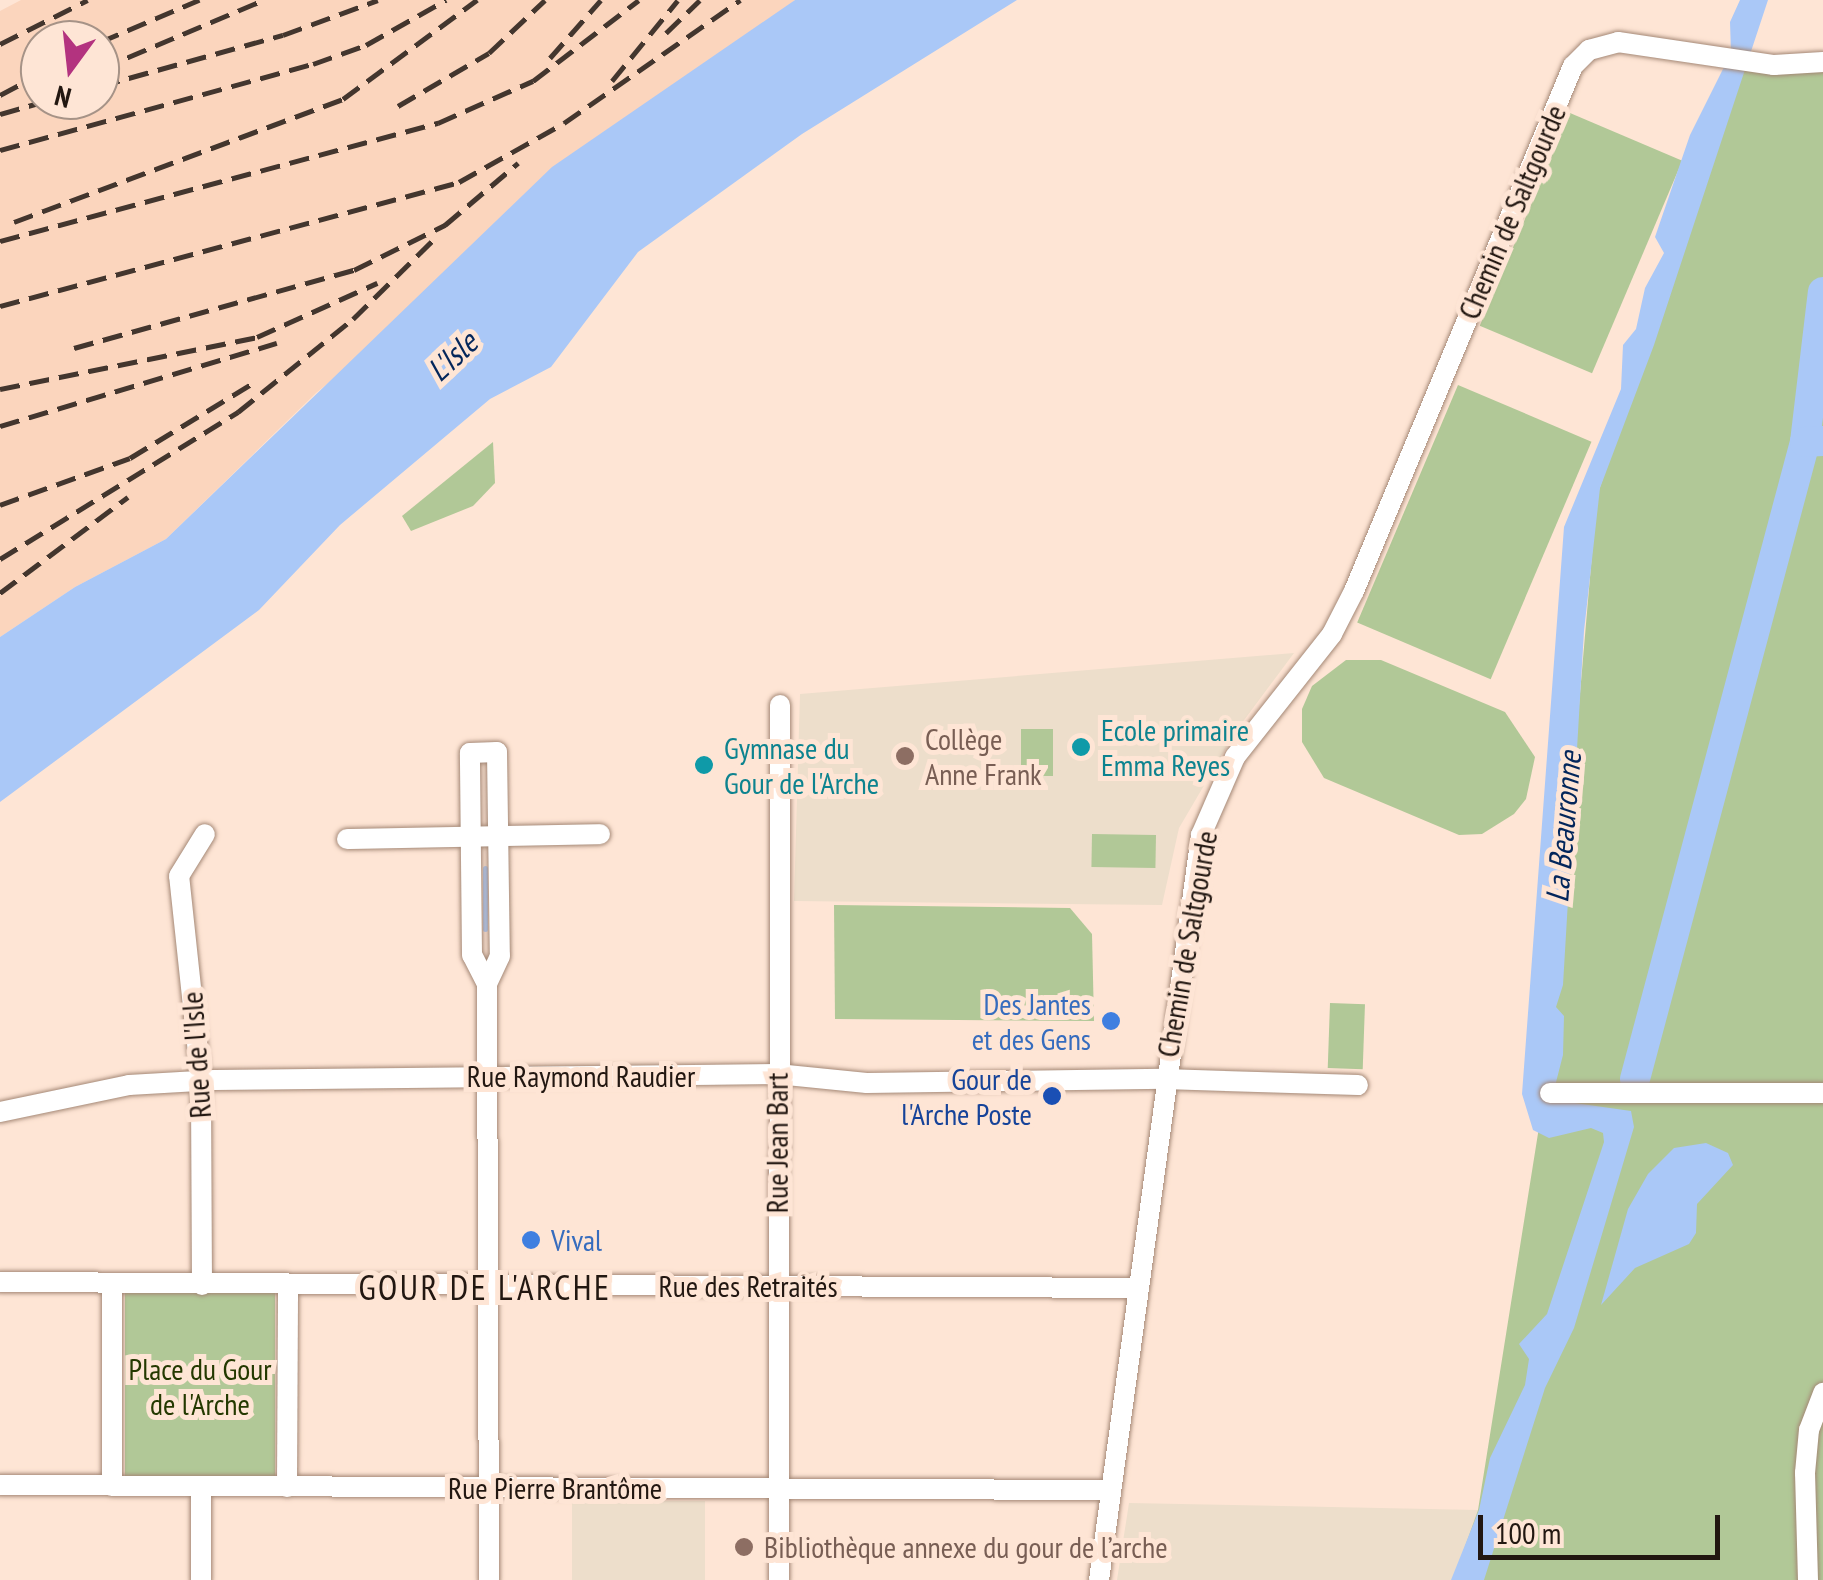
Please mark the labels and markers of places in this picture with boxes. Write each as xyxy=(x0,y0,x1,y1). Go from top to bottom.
place label: Ecole primaire Emma Reyes xyxy=(1101,712,1249,782)
place label: Collège Anne Frank xyxy=(925,721,1042,792)
place label: Gymnase du Gour de l'Arche xyxy=(724,730,879,800)
marker: Ecole primaire Emma Reyes xyxy=(1070,736,1092,758)
marker: Collège Anne Frank xyxy=(894,745,916,767)
marker: Gymnase du Gour de l'Arche xyxy=(693,754,715,776)
place label: Des Jantes et des Gens xyxy=(972,986,1091,1056)
marker: Des Jantes et des Gens xyxy=(1100,1010,1122,1032)
place label: Gour de l'Arche Poste xyxy=(901,1061,1032,1132)
marker: Gour de l'Arche Poste xyxy=(1041,1085,1063,1107)
place label: Vival xyxy=(551,1222,602,1258)
marker: Vival xyxy=(520,1229,542,1251)
place label: Bibliothèque annexe du gour de l’arche xyxy=(764,1529,1168,1565)
marker: Bibliothèque annexe du gour de l’arche xyxy=(733,1536,755,1558)

